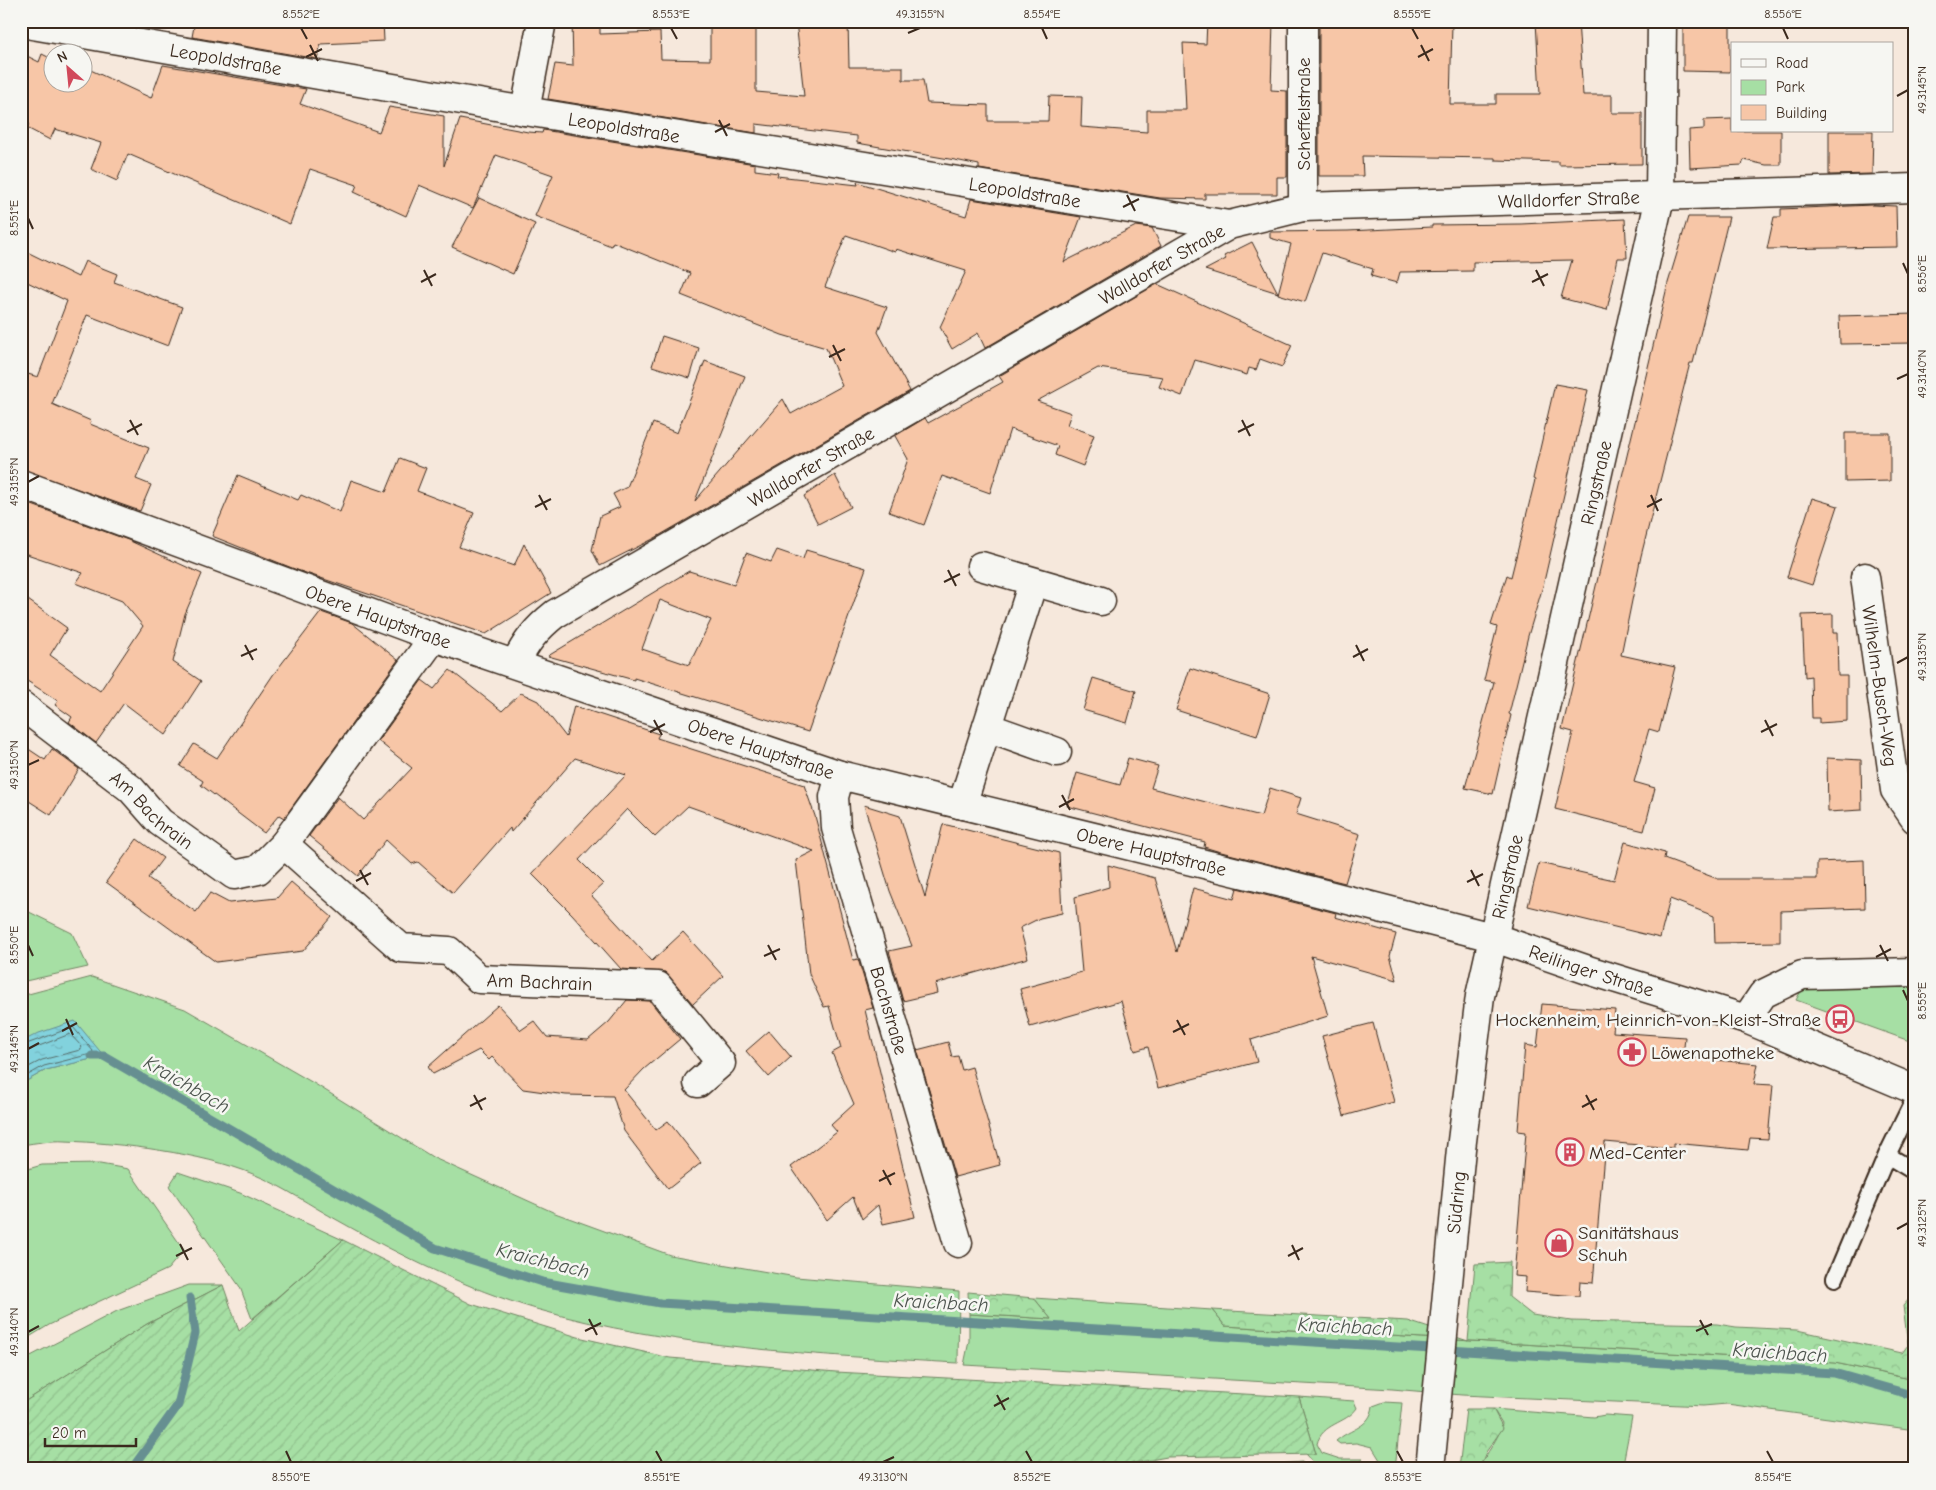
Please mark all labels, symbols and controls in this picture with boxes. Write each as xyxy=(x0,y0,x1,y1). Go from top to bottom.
text: 8.552°E xyxy=(282,7,320,21)
text: 8.553°E xyxy=(652,7,690,21)
text: 49.3155°N xyxy=(896,7,944,21)
text: 8.554°E xyxy=(1023,7,1061,21)
text: 8.555°E xyxy=(1393,7,1431,21)
text: 8.556°E xyxy=(1764,7,1802,21)
street label: Leopoldstraße xyxy=(168,39,283,80)
north arrow xyxy=(42,42,92,92)
legend xyxy=(1731,42,1894,132)
text: N xyxy=(54,47,70,67)
text: Road xyxy=(1776,54,1808,72)
street label: Scheffelstraße xyxy=(1293,57,1315,171)
text: 49.3145°N xyxy=(1915,66,1929,114)
text: Park xyxy=(1776,78,1805,96)
text: Building xyxy=(1776,104,1827,122)
street label: Leopoldstraße xyxy=(566,108,681,148)
street label: Leopoldstraße xyxy=(967,173,1082,213)
street label: Walldorfer Straße xyxy=(1498,187,1640,213)
text: 8.551°E xyxy=(7,200,21,236)
street label: Walldorfer Straße xyxy=(1095,220,1229,310)
text: 8.556°E xyxy=(1915,255,1929,293)
text: 49.3140°N xyxy=(1915,350,1929,398)
street label: Walldorfer Straße xyxy=(744,422,878,512)
street label: Ringstraße xyxy=(1576,438,1617,527)
text: 49.3155°N xyxy=(7,458,21,506)
street label: Obere Hauptstraße xyxy=(302,580,454,654)
street label: Wilhelm-Busch-Weg xyxy=(1857,604,1902,768)
text: 49.3135°N xyxy=(1915,633,1929,681)
street label: Obere Hauptstraße xyxy=(685,714,837,784)
text: 49.3150°N xyxy=(7,740,21,790)
street label: Am Bachrain xyxy=(105,767,197,854)
street label: Obere Hauptstraße xyxy=(1074,823,1229,881)
street label: Ringstraße xyxy=(1488,832,1528,921)
text: 8.550°E xyxy=(7,926,21,964)
street label: Reilinger Straße xyxy=(1526,941,1656,1002)
street label: Bachstraße xyxy=(865,964,912,1057)
street label: Am Bachrain xyxy=(486,969,593,995)
text: 8.555°E xyxy=(1915,982,1929,1020)
bus stop icon: Hockenheim, Heinrich-von-Kleist-Straße xyxy=(1825,1004,1855,1034)
place label: Hockenheim, Heinrich-von-Kleist-Straße xyxy=(1495,1009,1821,1031)
text: 49.3145°N xyxy=(7,1025,21,1073)
pharmacy icon: Löwenapotheke xyxy=(1617,1037,1647,1067)
place label: Löwenapotheke xyxy=(1651,1042,1774,1064)
water label: Kraichbach xyxy=(140,1051,234,1118)
building icon: Med-Center xyxy=(1555,1137,1585,1167)
place label: Med-Center xyxy=(1589,1142,1686,1164)
street label: Südring xyxy=(1443,1170,1471,1235)
text: 49.3125°N xyxy=(1915,1199,1929,1247)
place label: Sanitätshaus Schuh xyxy=(1578,1222,1679,1266)
shop icon: Sanitätshaus Schuh xyxy=(1544,1228,1574,1258)
water label: Kraichbach xyxy=(494,1238,592,1283)
water label: Kraichbach xyxy=(893,1289,989,1316)
text: 49.3140°N xyxy=(7,1308,21,1356)
water label: Kraichbach xyxy=(1297,1313,1393,1340)
water label: Kraichbach xyxy=(1732,1338,1828,1367)
scale bar xyxy=(45,1415,136,1447)
text: 20 m xyxy=(52,1424,86,1442)
text: 8.550°E xyxy=(272,1470,310,1484)
text: 8.551°E xyxy=(644,1470,680,1484)
text: 49.3130°N xyxy=(858,1470,908,1484)
text: 8.552°E xyxy=(1013,1470,1051,1484)
text: 8.553°E xyxy=(1384,1470,1422,1484)
text: 8.554°E xyxy=(1754,1470,1792,1484)

